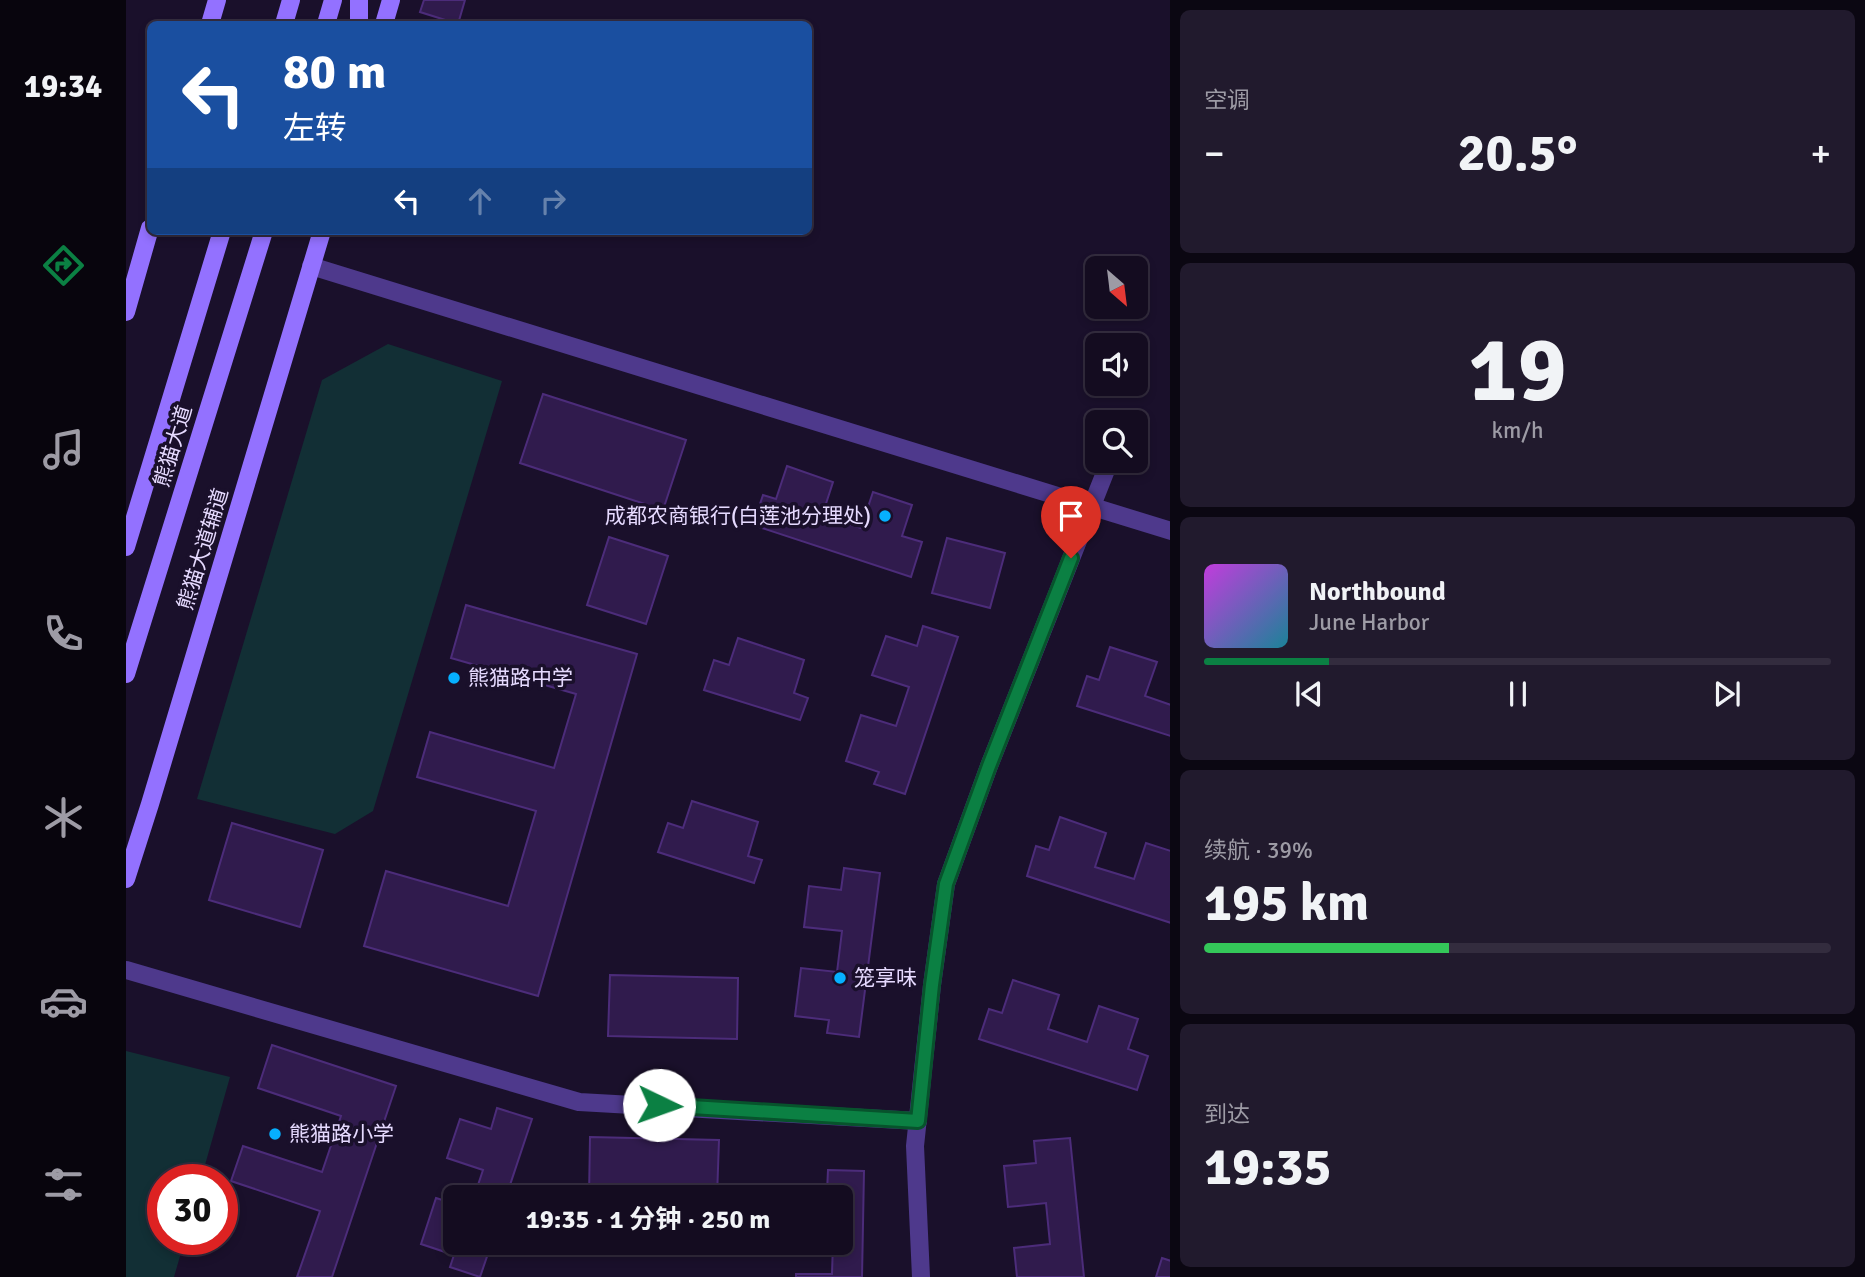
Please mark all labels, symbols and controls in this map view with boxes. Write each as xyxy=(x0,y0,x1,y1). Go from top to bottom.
text: 80 m xyxy=(283,42,386,102)
icon: left xyxy=(168,49,259,140)
text: 19:34 xyxy=(24,67,102,106)
text: 空调 xyxy=(1204,86,1250,115)
text: 左转 xyxy=(283,109,347,148)
text: 20.5° xyxy=(1458,121,1577,185)
text: − xyxy=(1204,130,1225,177)
text: + xyxy=(1810,130,1831,177)
icon: left xyxy=(388,182,426,220)
icon: ahead xyxy=(461,182,499,220)
icon: right xyxy=(534,182,572,220)
icon: directions xyxy=(39,241,88,290)
north arrow xyxy=(1085,256,1148,318)
map controls xyxy=(1085,256,1148,473)
text: 19 xyxy=(1468,314,1567,427)
button: sound xyxy=(1085,333,1148,396)
street label: 熊猫大道 xyxy=(148,402,198,490)
button: search xyxy=(1085,410,1148,473)
text: km/h xyxy=(1491,416,1544,445)
icon: music xyxy=(39,425,88,474)
street label: 熊猫大道辅道 xyxy=(172,485,234,613)
pin xyxy=(1041,486,1101,558)
icon: arrive xyxy=(1052,497,1090,535)
place label: 成都农商银行(白莲池分理处) xyxy=(605,503,871,529)
marker: 成都农商银行(白莲池分理处) xyxy=(877,508,893,524)
text: Northbound xyxy=(1309,576,1446,608)
text: June Harbor xyxy=(1309,608,1429,637)
icon: phone xyxy=(39,609,88,658)
place label: 熊猫路中学 xyxy=(468,665,573,691)
marker: 熊猫路中学 xyxy=(446,670,462,686)
icon: previous xyxy=(1290,675,1328,713)
icon: pause xyxy=(1499,675,1537,713)
icon: next xyxy=(1708,675,1746,713)
icon: climate xyxy=(39,793,88,842)
text: 续航 · 39% xyxy=(1204,836,1313,865)
text: 195 km xyxy=(1204,871,1369,935)
place label: 笼享味 xyxy=(854,965,917,991)
marker: 笼享味 xyxy=(832,970,848,986)
icon: car xyxy=(39,977,88,1026)
position arrow xyxy=(622,1068,696,1142)
text: 到达 xyxy=(1204,1100,1250,1129)
place label: 熊猫路小学 xyxy=(289,1121,394,1147)
marker: 熊猫路小学 xyxy=(267,1126,283,1142)
text: 19:35 xyxy=(1204,1135,1332,1199)
icon: filters xyxy=(39,1160,88,1209)
speed limit sign: 30 xyxy=(147,1164,238,1255)
text: 19:35 · 1 分钟 · 250 m xyxy=(526,1204,770,1236)

